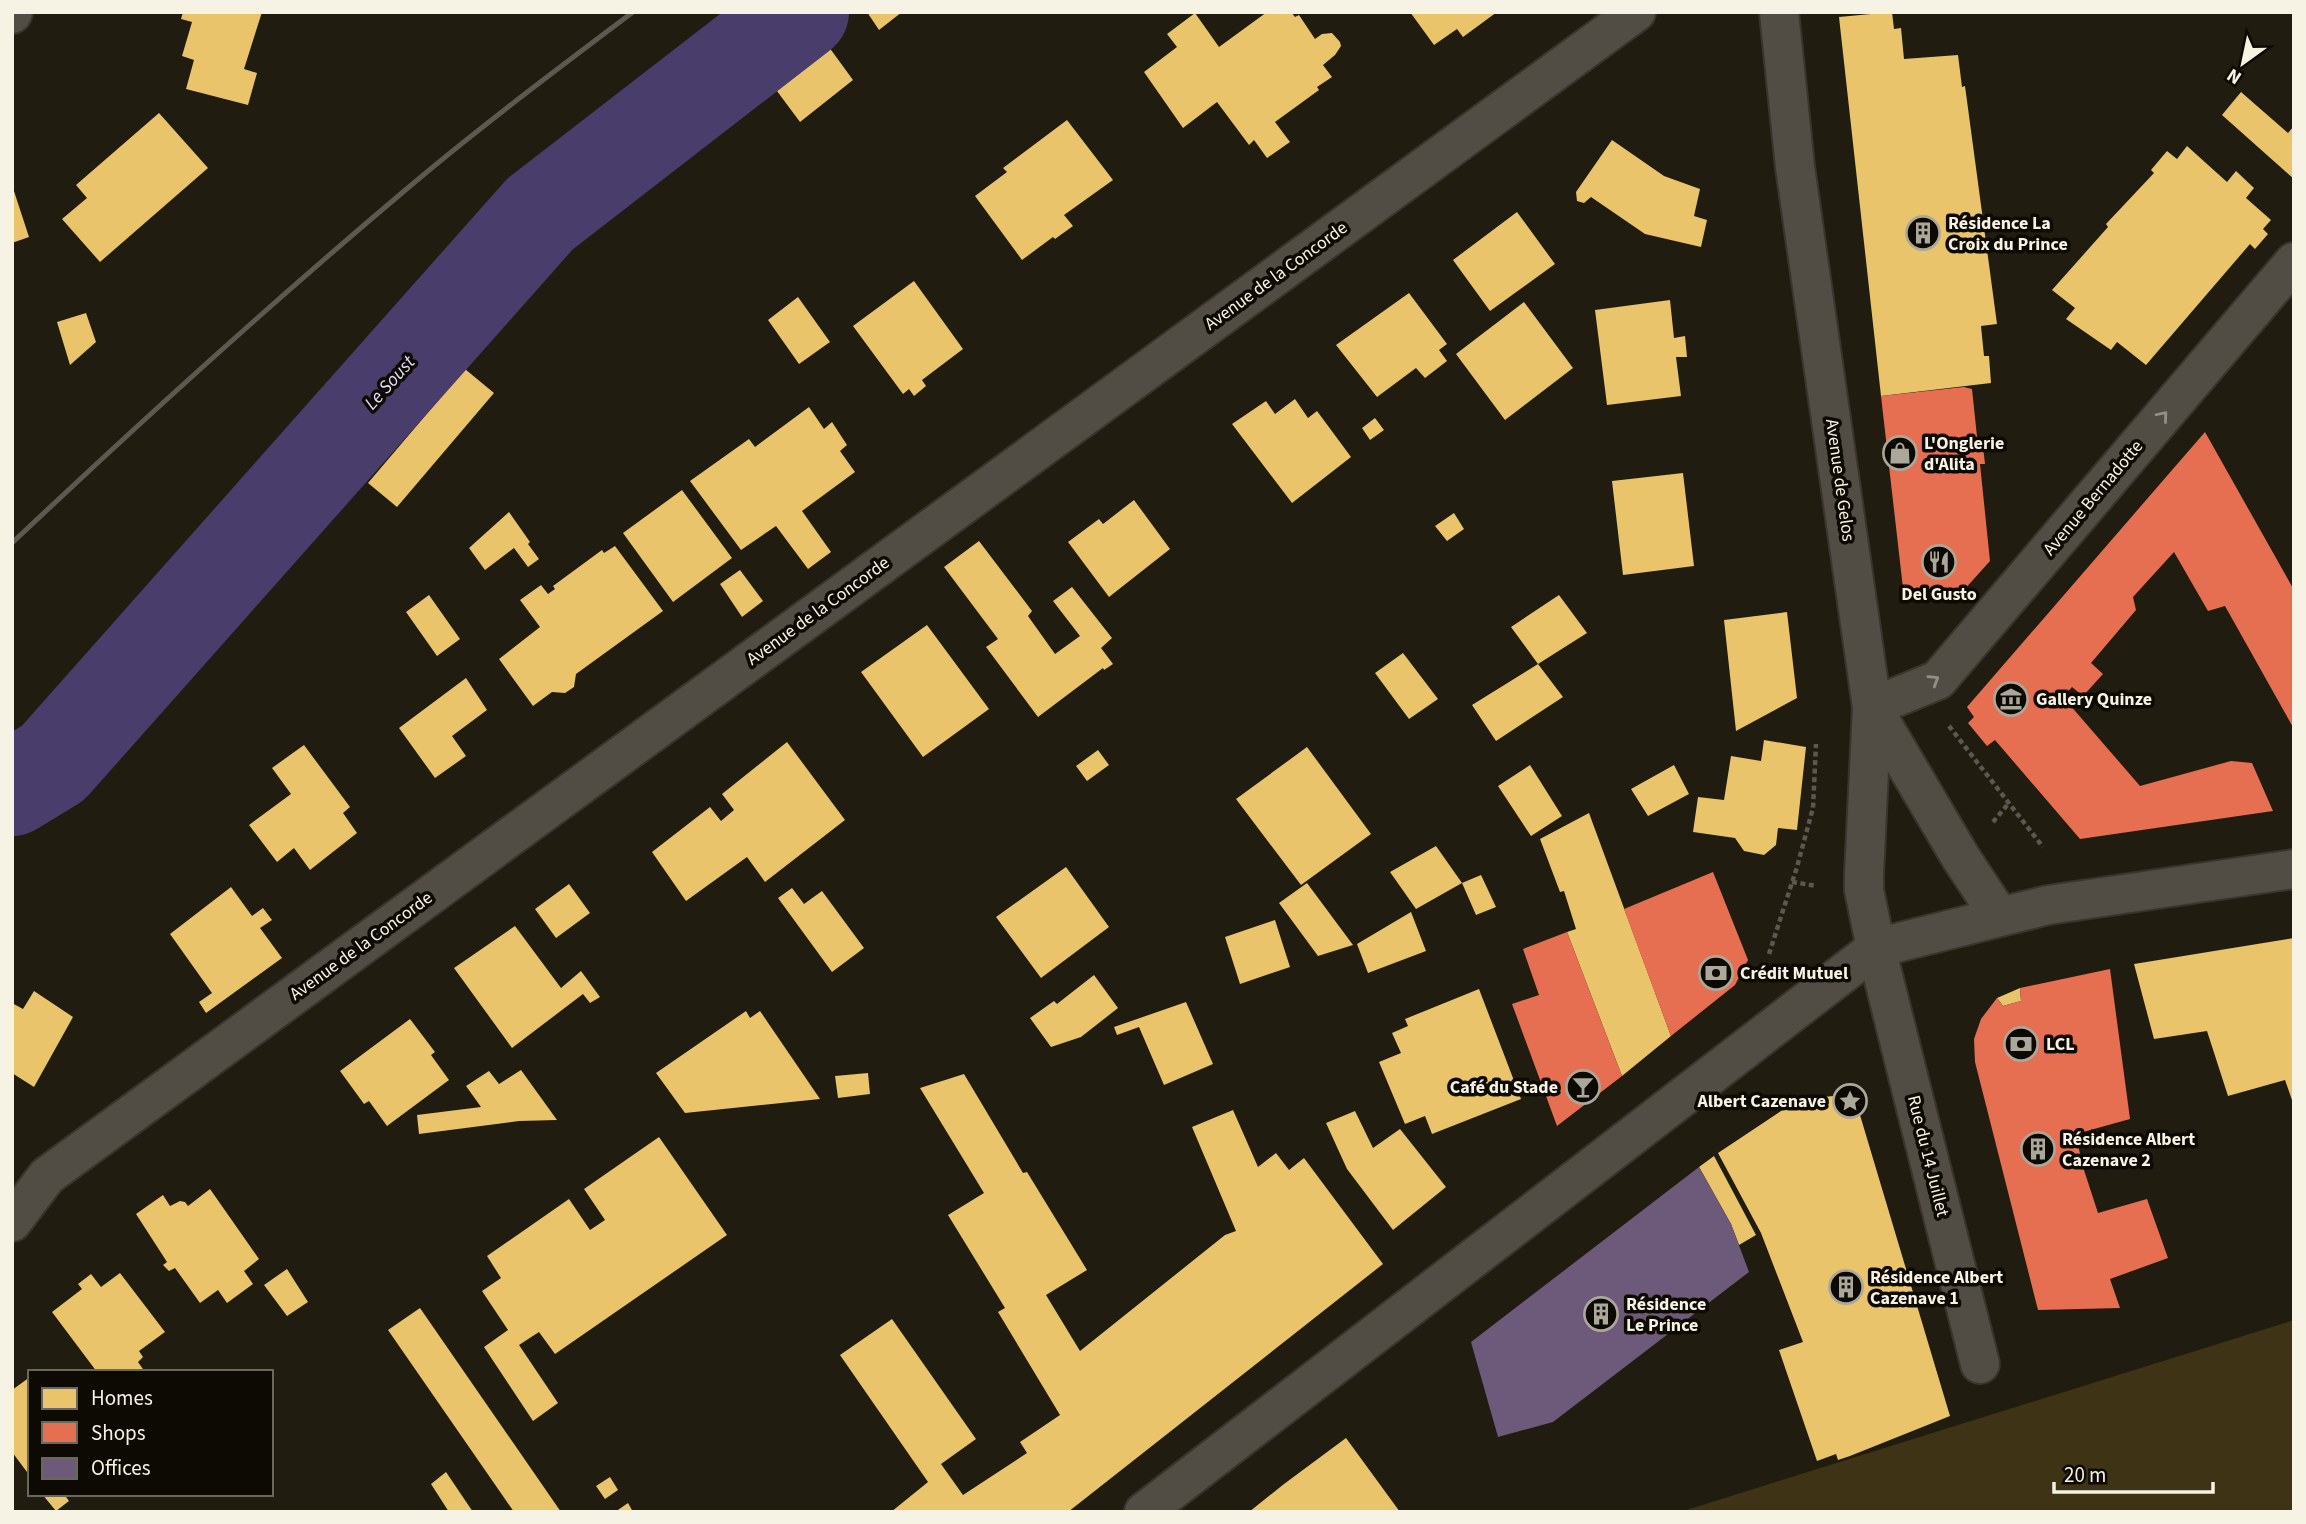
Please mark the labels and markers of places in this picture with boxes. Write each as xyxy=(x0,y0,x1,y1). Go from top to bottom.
place label: Résidence La Croix du Prince xyxy=(1948,211,2068,257)
building icon: Résidence La Croix du Prince xyxy=(1904,214,1942,252)
place label: L'Onglerie d'Alita xyxy=(1924,431,2004,477)
shop icon: L'Onglerie d'Alita xyxy=(1881,434,1919,472)
restaurant icon: Del Gusto xyxy=(1920,543,1958,581)
place label: Del Gusto xyxy=(1901,582,1977,607)
museum icon: Gallery Quinze xyxy=(1992,680,2030,718)
place label: Gallery Quinze xyxy=(2036,687,2152,712)
bank icon: Crédit Mutuel xyxy=(1697,954,1735,992)
place label: Crédit Mutuel xyxy=(1740,961,1848,986)
bank icon: LCL xyxy=(2002,1025,2040,1063)
place label: LCL xyxy=(2046,1032,2074,1057)
bar icon: Café du Stade xyxy=(1564,1068,1602,1106)
place label: Café du Stade xyxy=(1450,1075,1558,1100)
place icon: Albert Cazenave xyxy=(1831,1082,1869,1120)
place label: Albert Cazenave xyxy=(1696,1089,1826,1114)
place label: Résidence Albert Cazenave 2 xyxy=(2062,1127,2195,1173)
building icon: Résidence Albert Cazenave 2 xyxy=(2019,1130,2057,1168)
place label: Résidence Albert Cazenave 1 xyxy=(1870,1265,2003,1311)
building icon: Résidence Albert Cazenave 1 xyxy=(1827,1268,1865,1306)
place label: Résidence Le Prince xyxy=(1626,1292,1706,1338)
building icon: Résidence Le Prince xyxy=(1582,1295,1620,1333)

